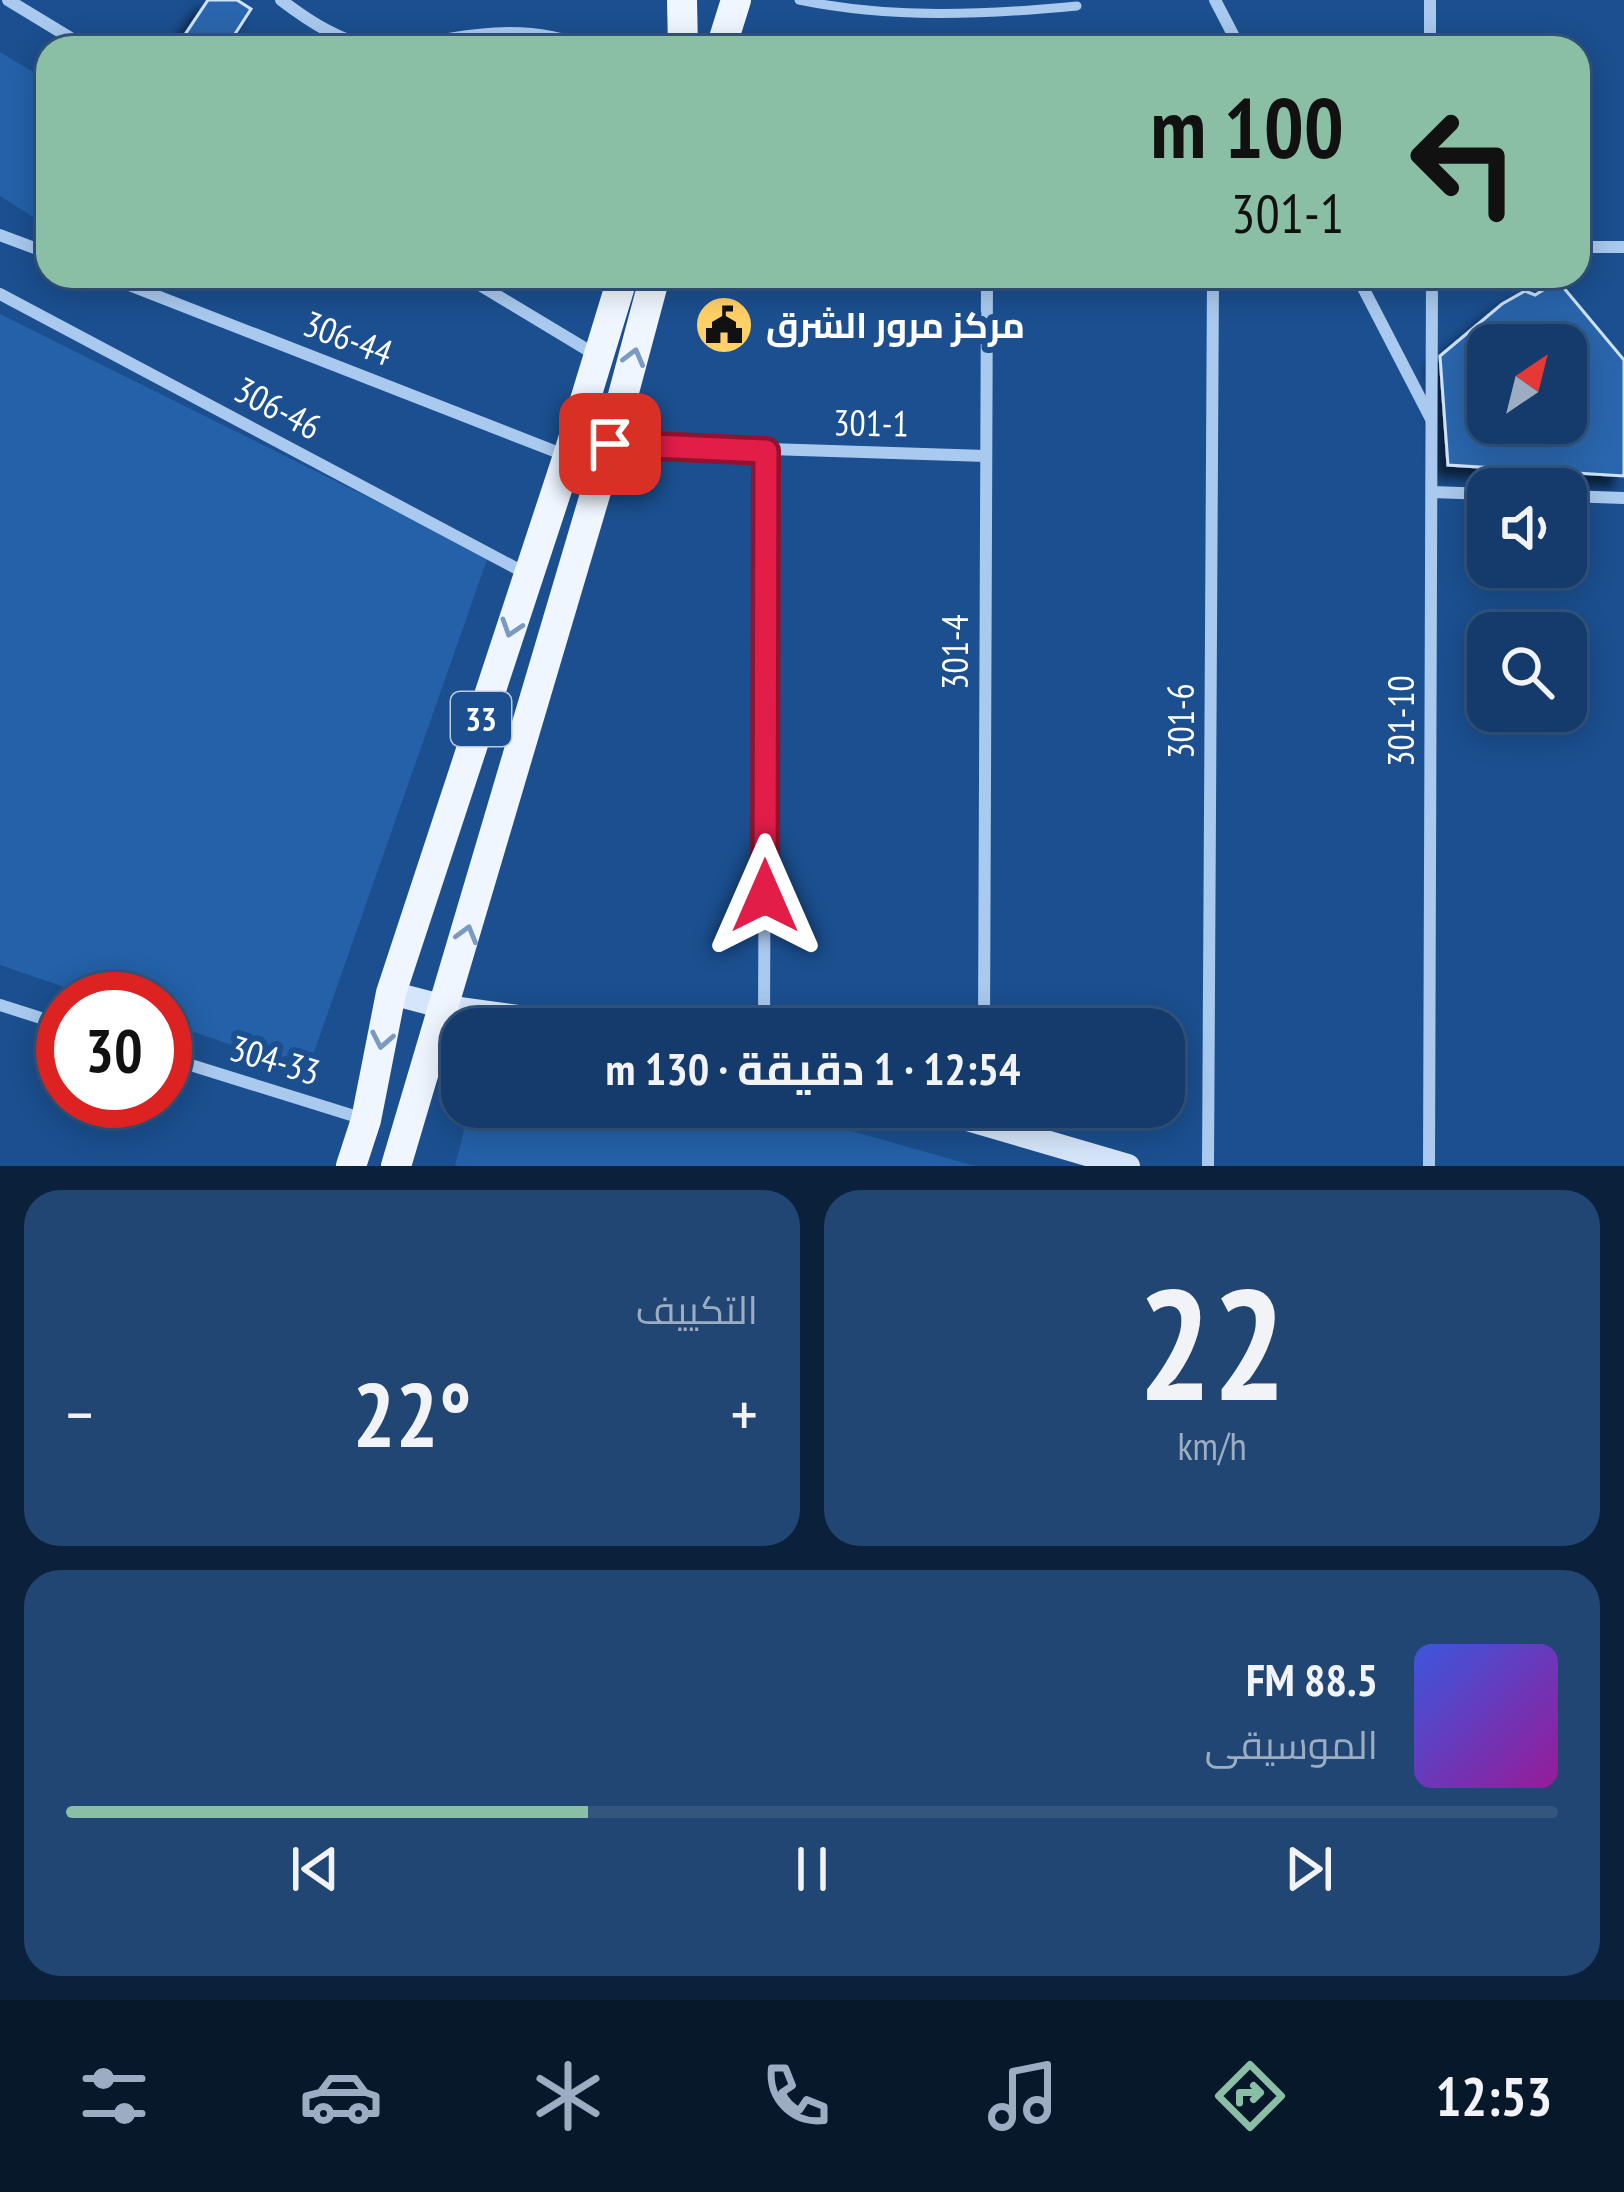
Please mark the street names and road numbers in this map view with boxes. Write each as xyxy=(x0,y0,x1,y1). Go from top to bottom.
street label: 306-44 xyxy=(297,299,399,376)
street label: 306-46 xyxy=(227,365,330,450)
street label: 301-1 xyxy=(833,398,909,447)
street label: 301-4 xyxy=(931,614,978,690)
street label: 301-10 xyxy=(1377,675,1424,767)
street label: 301-6 xyxy=(1157,683,1204,759)
road number: 33 xyxy=(451,692,511,746)
street label: 304-33 xyxy=(225,1024,326,1095)

